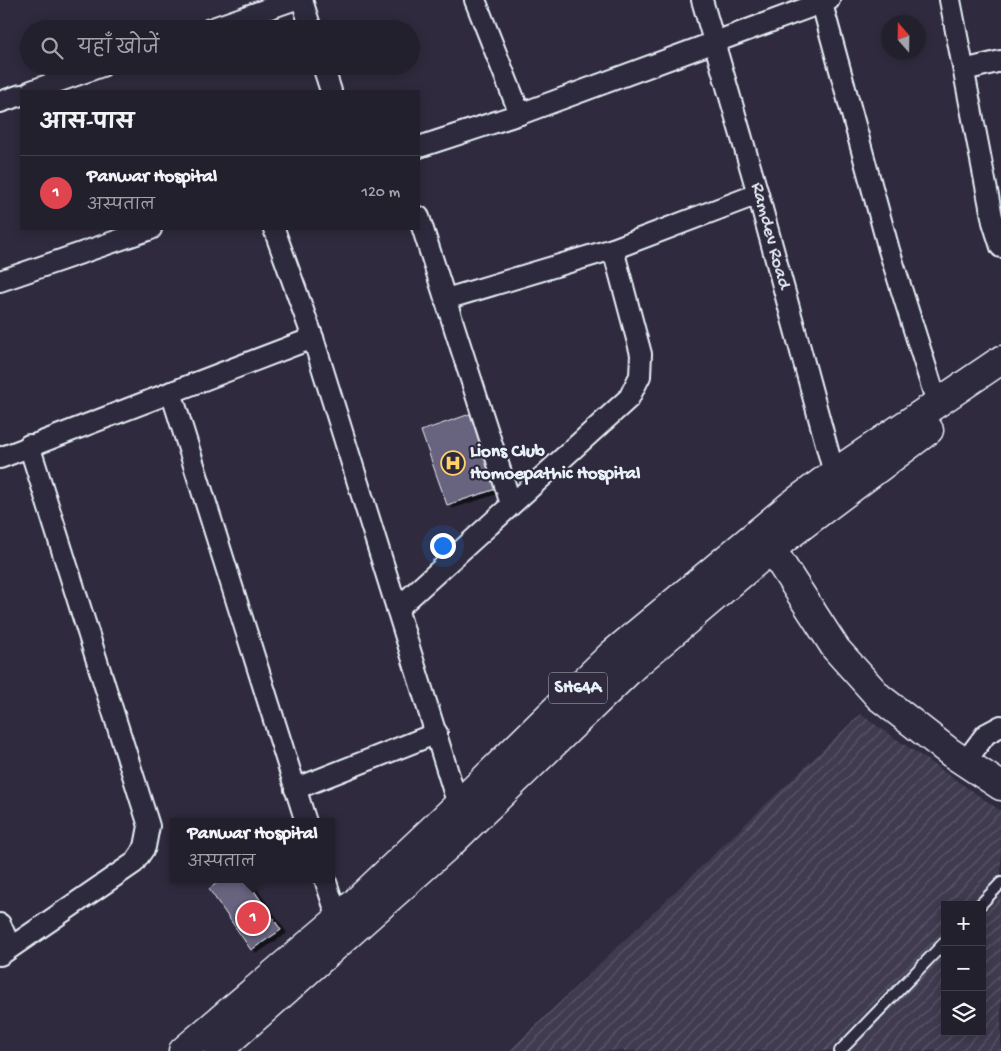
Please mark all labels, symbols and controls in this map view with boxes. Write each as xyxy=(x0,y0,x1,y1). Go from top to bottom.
north arrow xyxy=(881,15,926,60)
search box xyxy=(20,20,420,75)
icon: search xyxy=(38,34,66,62)
text: यहाँ खोजें xyxy=(78,38,159,61)
text: आस-पास xyxy=(40,112,134,137)
text: Panwar Hospital xyxy=(87,166,217,189)
street label: Ramdev Road xyxy=(745,180,796,294)
text: 1 xyxy=(53,184,59,203)
text: 120 m xyxy=(361,184,400,203)
text: अस्पताल xyxy=(87,197,155,216)
place label: Lions Club Homoepathic Hospital xyxy=(470,441,640,486)
hospital icon: Lions Club Homoepathic Hospital xyxy=(440,450,466,476)
your location xyxy=(430,533,456,559)
road number: SH64A xyxy=(549,672,607,704)
popup xyxy=(170,818,335,883)
text: Panwar Hospital xyxy=(187,823,318,846)
text: अस्पताल xyxy=(187,854,255,873)
pin: 1 xyxy=(237,899,269,937)
map controls xyxy=(941,901,986,1036)
button: + xyxy=(941,901,986,946)
button: − xyxy=(941,946,986,991)
button: layers xyxy=(941,991,986,1036)

